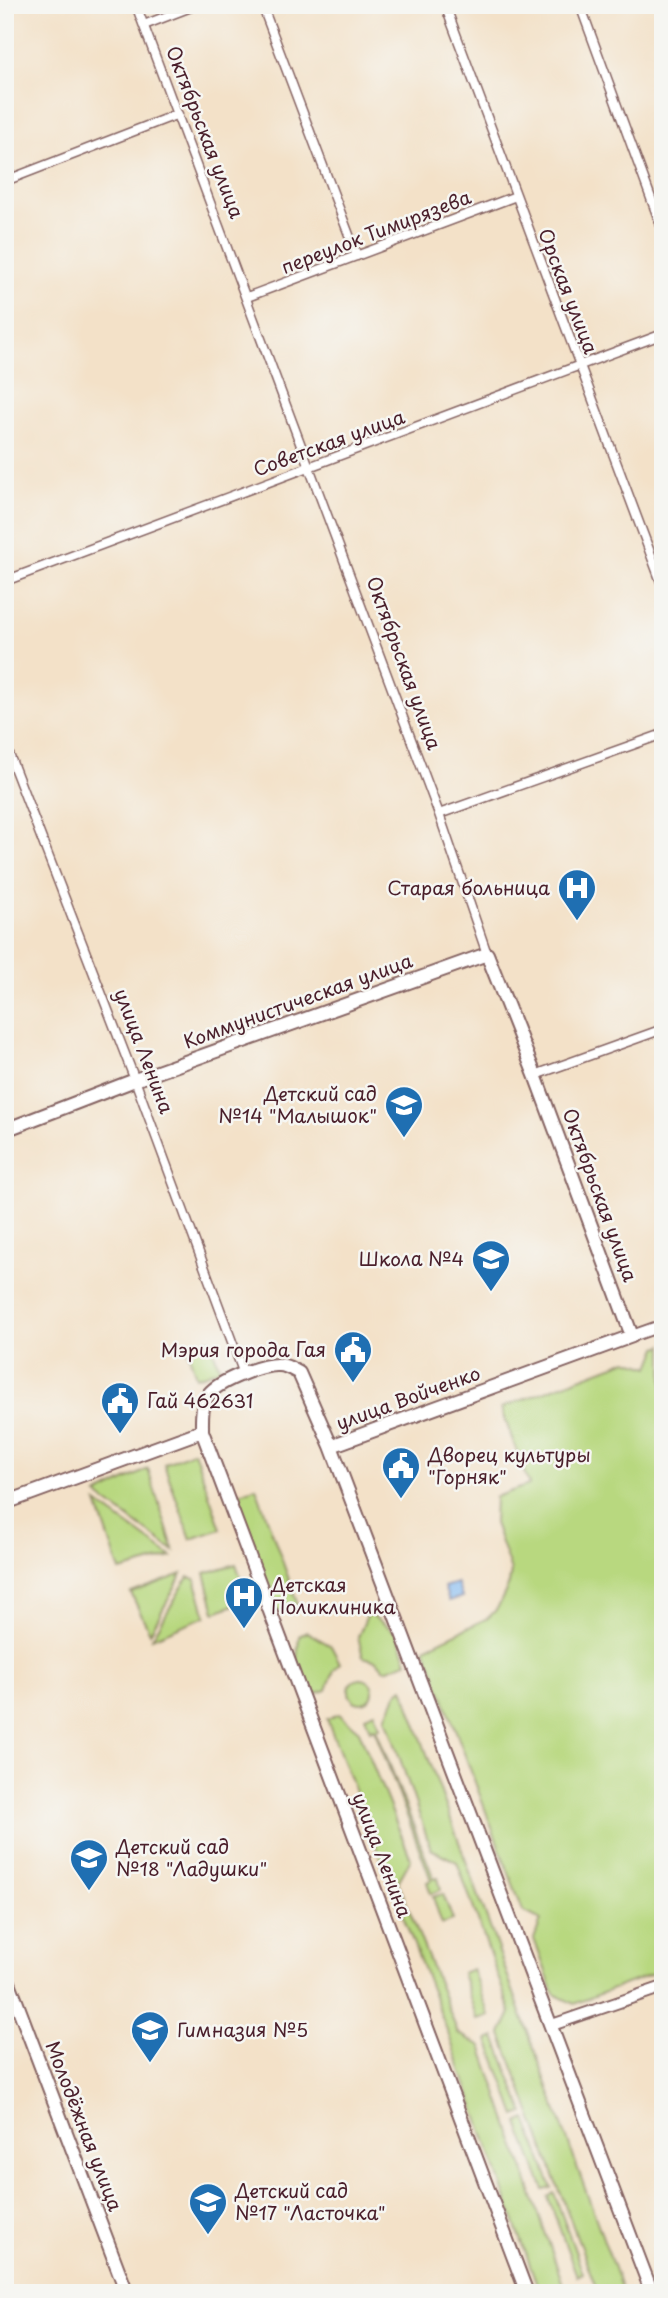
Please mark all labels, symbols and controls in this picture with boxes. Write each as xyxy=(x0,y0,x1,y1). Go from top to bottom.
street label: Октябрьская улица xyxy=(160,41,252,222)
street label: переулок Тимирязева xyxy=(277,182,475,280)
street label: Орская улица xyxy=(532,224,606,357)
street label: Советская улица xyxy=(249,402,408,482)
street label: Октябрьская улица xyxy=(361,572,449,753)
hospital icon: Старая больница xyxy=(556,867,598,922)
place label: Старая больница xyxy=(387,873,550,901)
street label: Коммунистическая улица xyxy=(179,946,416,1055)
street label: улица Ленина xyxy=(108,984,182,1117)
place label: Детский сад №14 "Малышок" xyxy=(218,1079,377,1129)
school or university icon: Детский сад №14 "Малышок" xyxy=(383,1084,425,1139)
street label: Октябрьская улица xyxy=(557,1104,645,1285)
school or university icon: Школа №4 xyxy=(470,1238,512,1293)
place label: Школа №4 xyxy=(359,1244,464,1272)
public building icon: Мэрия города Гая xyxy=(332,1329,374,1384)
place label: Мэрия города Гая xyxy=(161,1335,326,1363)
street label: улица Войченко xyxy=(332,1358,484,1436)
public building icon: Гай 462631 xyxy=(99,1380,141,1435)
place label: Гай 462631 xyxy=(147,1386,253,1414)
place label: Дворец культуры "Горняк" xyxy=(427,1440,591,1490)
public building icon: Дворец культуры "Горняк" xyxy=(380,1445,422,1500)
place label: Детская Поликлиника xyxy=(270,1570,396,1620)
hospital icon: Детская Поликлиника xyxy=(223,1575,265,1630)
street label: улица Ленина xyxy=(346,1788,420,1921)
place label: Детский сад №18 "Ладушки" xyxy=(115,1832,267,1882)
school or university icon: Детский сад №18 "Ладушки" xyxy=(68,1837,110,1892)
school or university icon: Гимназия №5 xyxy=(129,2009,171,2064)
place label: Гимназия №5 xyxy=(177,2015,308,2043)
street label: Молодёжная улица xyxy=(40,2037,130,2215)
place label: Детский сад №17 "Ласточка" xyxy=(234,2176,386,2226)
school or university icon: Детский сад №17 "Ласточка" xyxy=(187,2181,229,2236)

